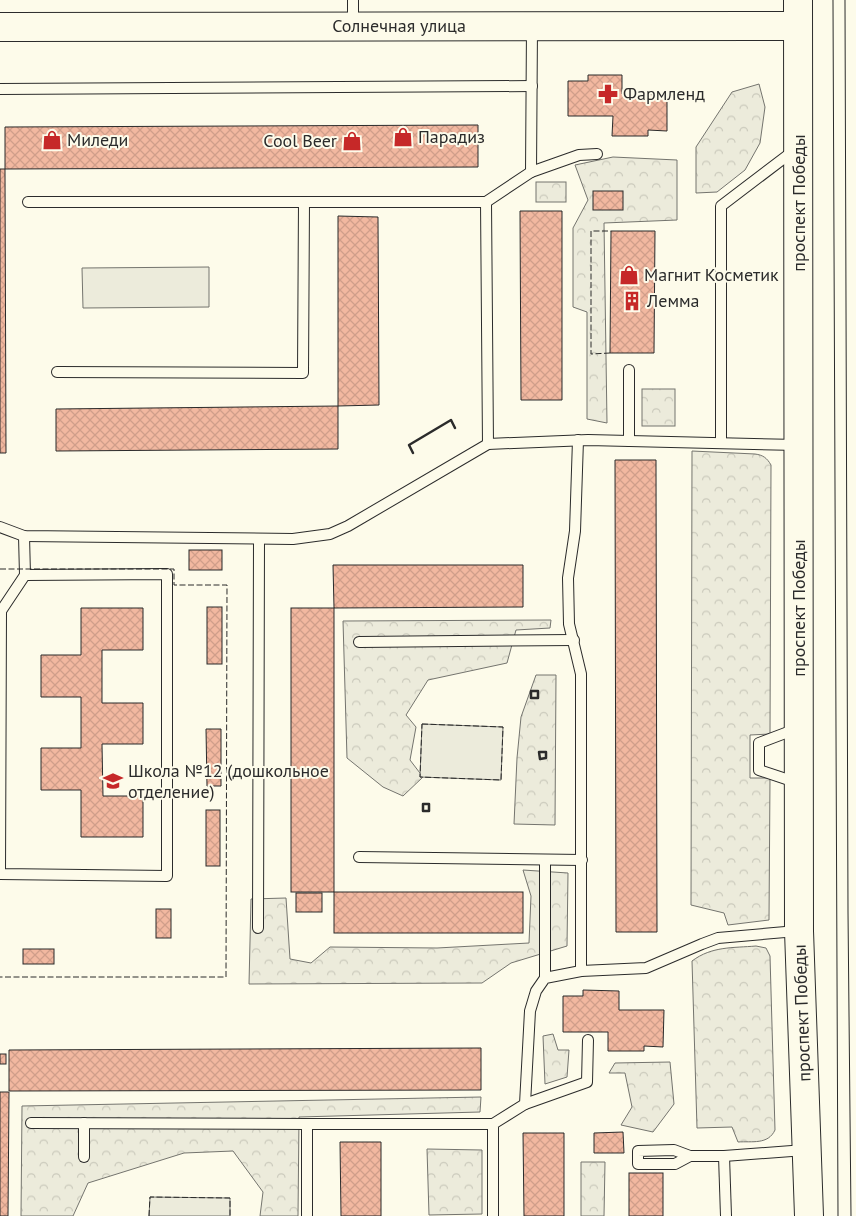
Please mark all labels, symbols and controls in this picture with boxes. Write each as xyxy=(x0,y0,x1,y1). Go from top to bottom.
street label: Солнечная улица xyxy=(332,14,466,37)
place label: Фармленд xyxy=(623,82,705,105)
pharmacy icon: Фармленд xyxy=(597,83,619,105)
place label: Парадиз xyxy=(418,125,485,148)
shop icon: Парадиз xyxy=(392,126,414,148)
place label: Миледи xyxy=(67,128,128,151)
shop icon: Миледи xyxy=(41,129,63,151)
place label: Cool Beer xyxy=(263,129,337,152)
shop icon: Cool Beer xyxy=(341,130,363,152)
street label: проспект Победы xyxy=(787,134,810,272)
place label: Магнит Косметик xyxy=(644,263,779,286)
shop icon: Магнит Косметик xyxy=(618,264,640,286)
place label: Лемма xyxy=(646,289,700,312)
building icon: Лемма xyxy=(621,290,643,312)
street label: проспект Победы xyxy=(787,539,810,677)
place label: Школа №12 (дошкольное отделение) xyxy=(128,759,329,803)
school or university icon: Школа №12 (дошкольное отделение) xyxy=(102,770,124,792)
street label: проспект Победы xyxy=(788,944,815,1082)

